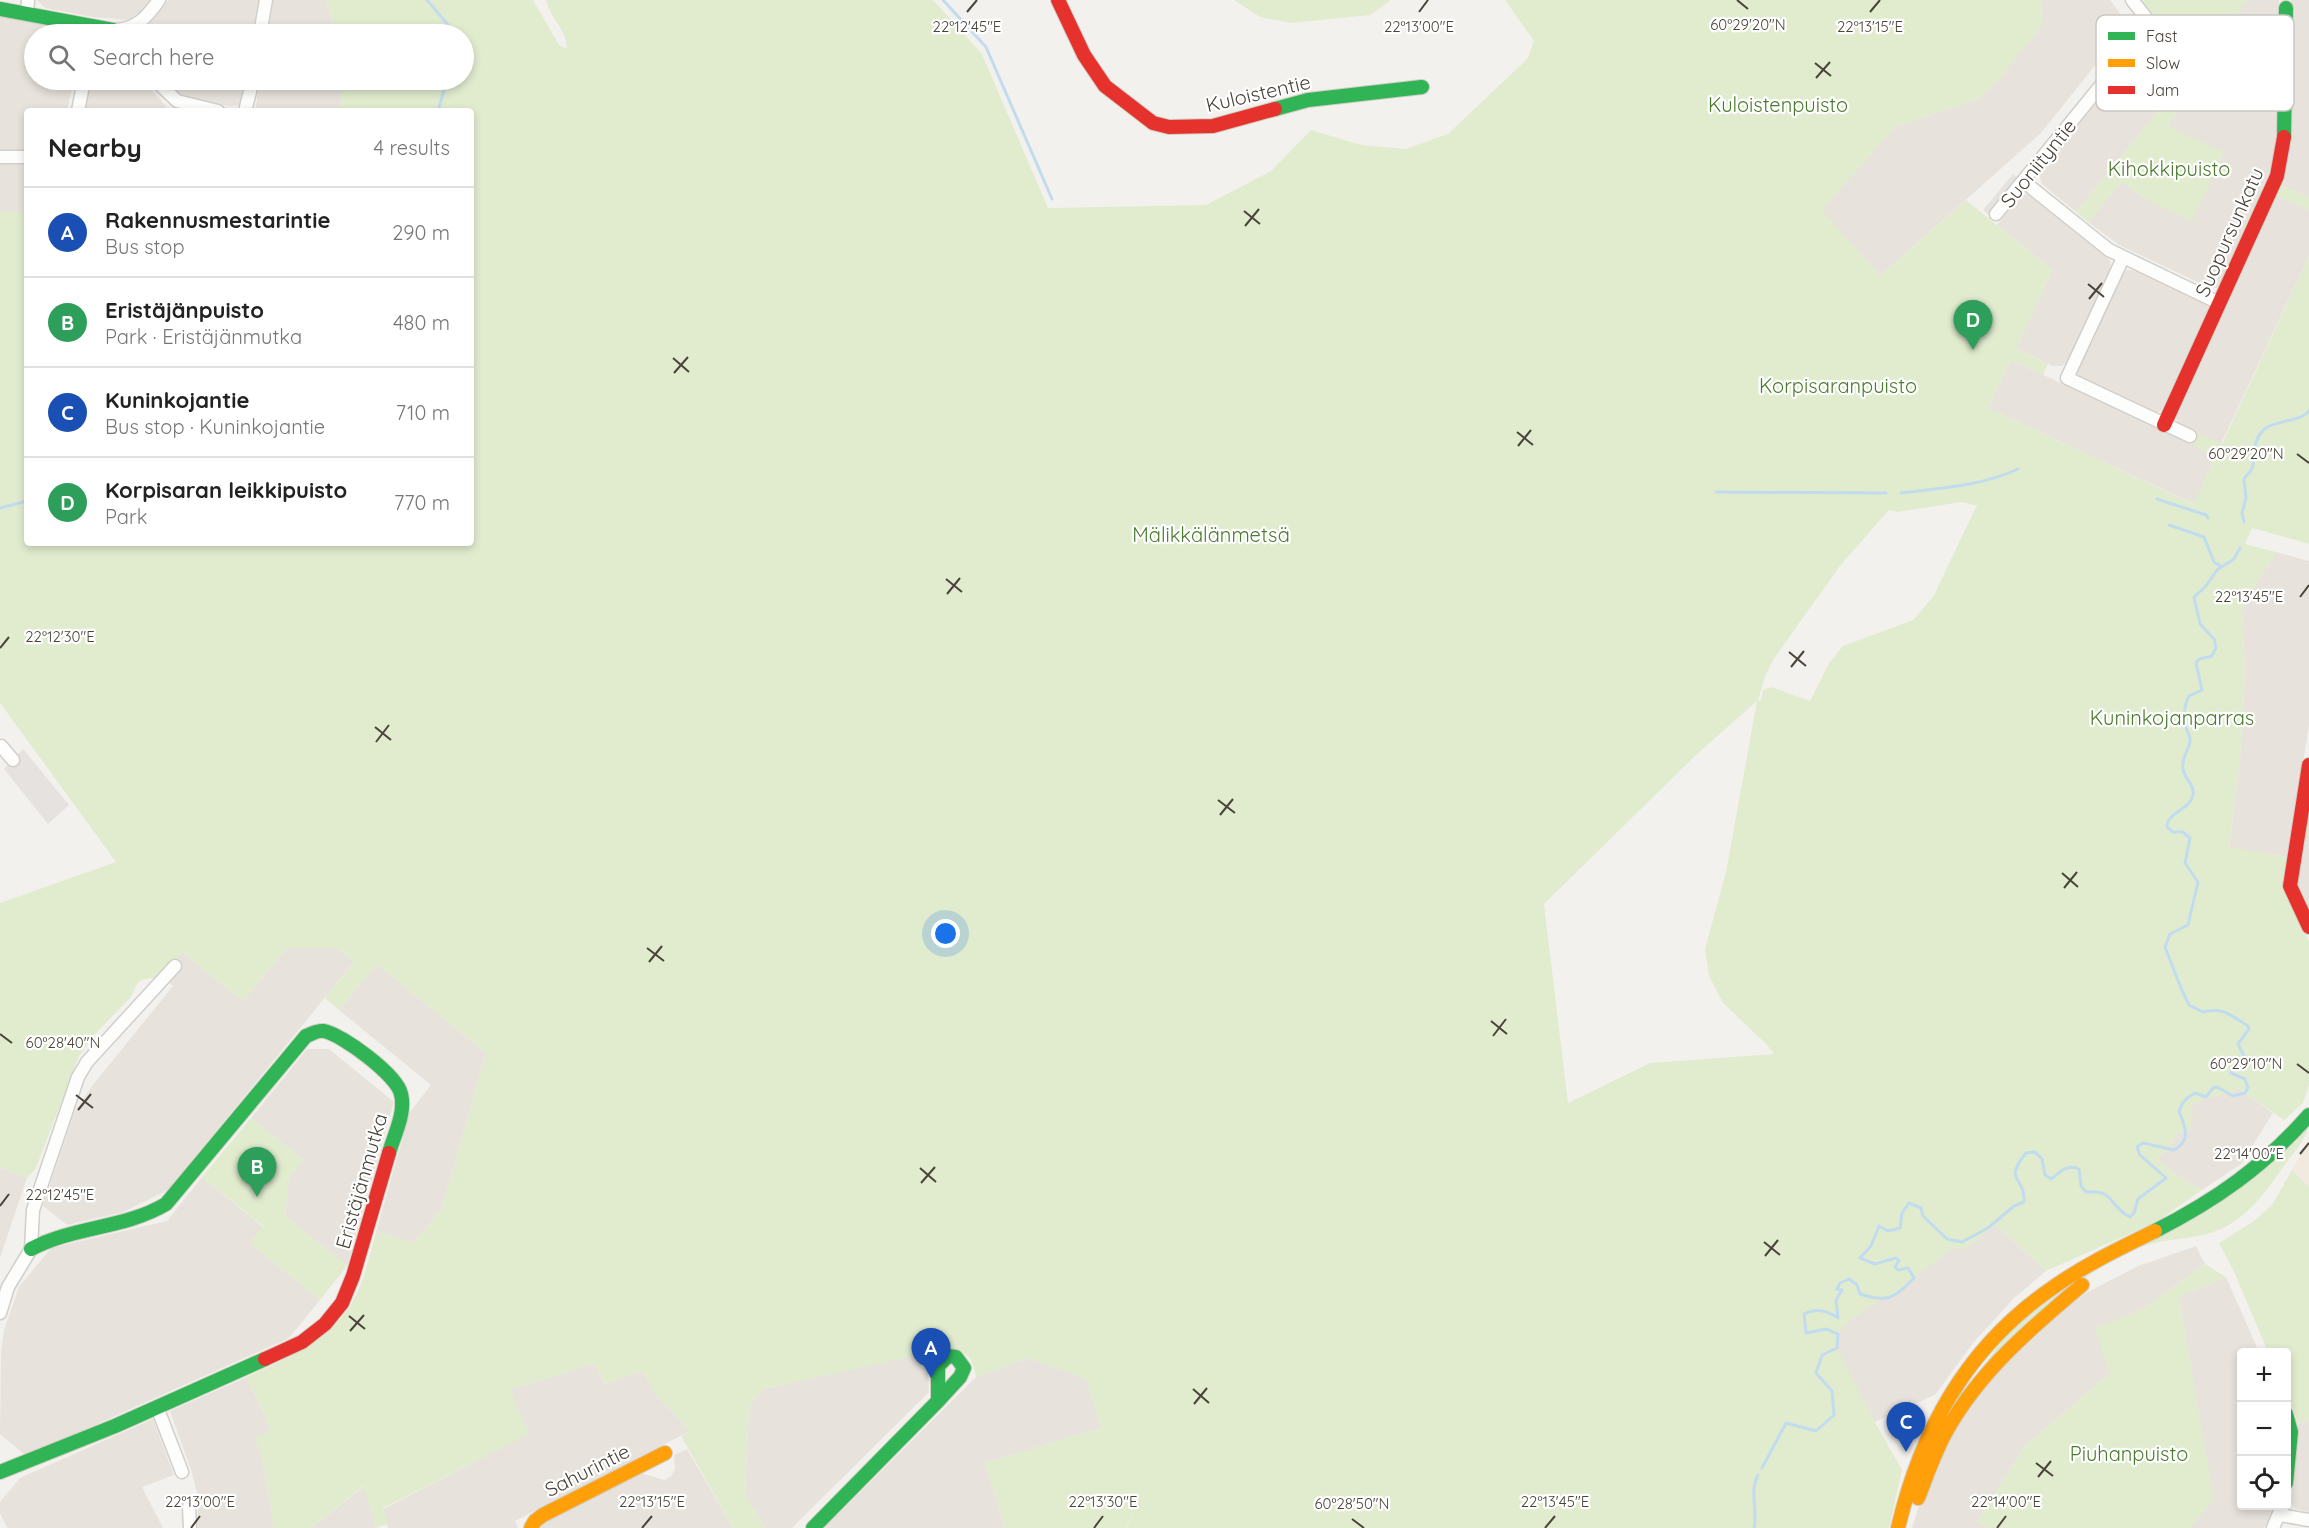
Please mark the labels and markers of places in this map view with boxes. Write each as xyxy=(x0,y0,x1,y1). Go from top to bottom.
pin: D xyxy=(1954,300,1992,350)
pin: B xyxy=(238,1148,276,1197)
pin: A xyxy=(912,1328,950,1378)
pin: C xyxy=(1886,1402,1926,1452)

